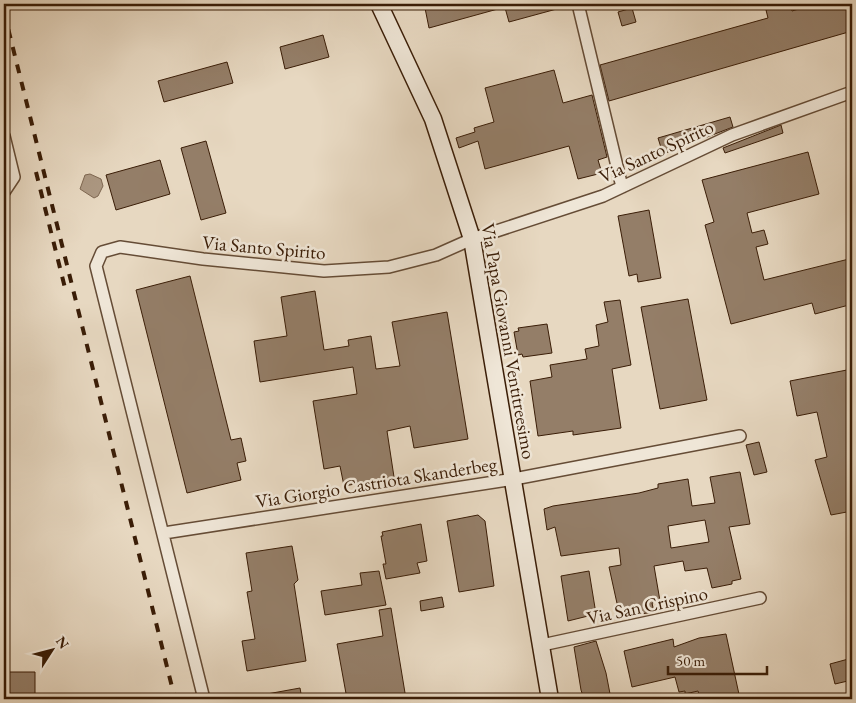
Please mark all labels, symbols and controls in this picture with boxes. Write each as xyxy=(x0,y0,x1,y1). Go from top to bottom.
street label: Via Santo Spirito xyxy=(595,114,718,189)
street label: Via Papa Giovanni Ventitreesimo xyxy=(475,221,542,461)
street label: Via Santo Spirito xyxy=(201,230,327,265)
street label: Via Giorgio Castriota Skanderbeg xyxy=(254,451,499,514)
street label: Via San Crispino xyxy=(584,580,710,631)
north arrow xyxy=(28,626,78,676)
text: N xyxy=(52,632,74,653)
scale bar xyxy=(668,643,767,675)
text: 50 m xyxy=(676,651,705,670)

